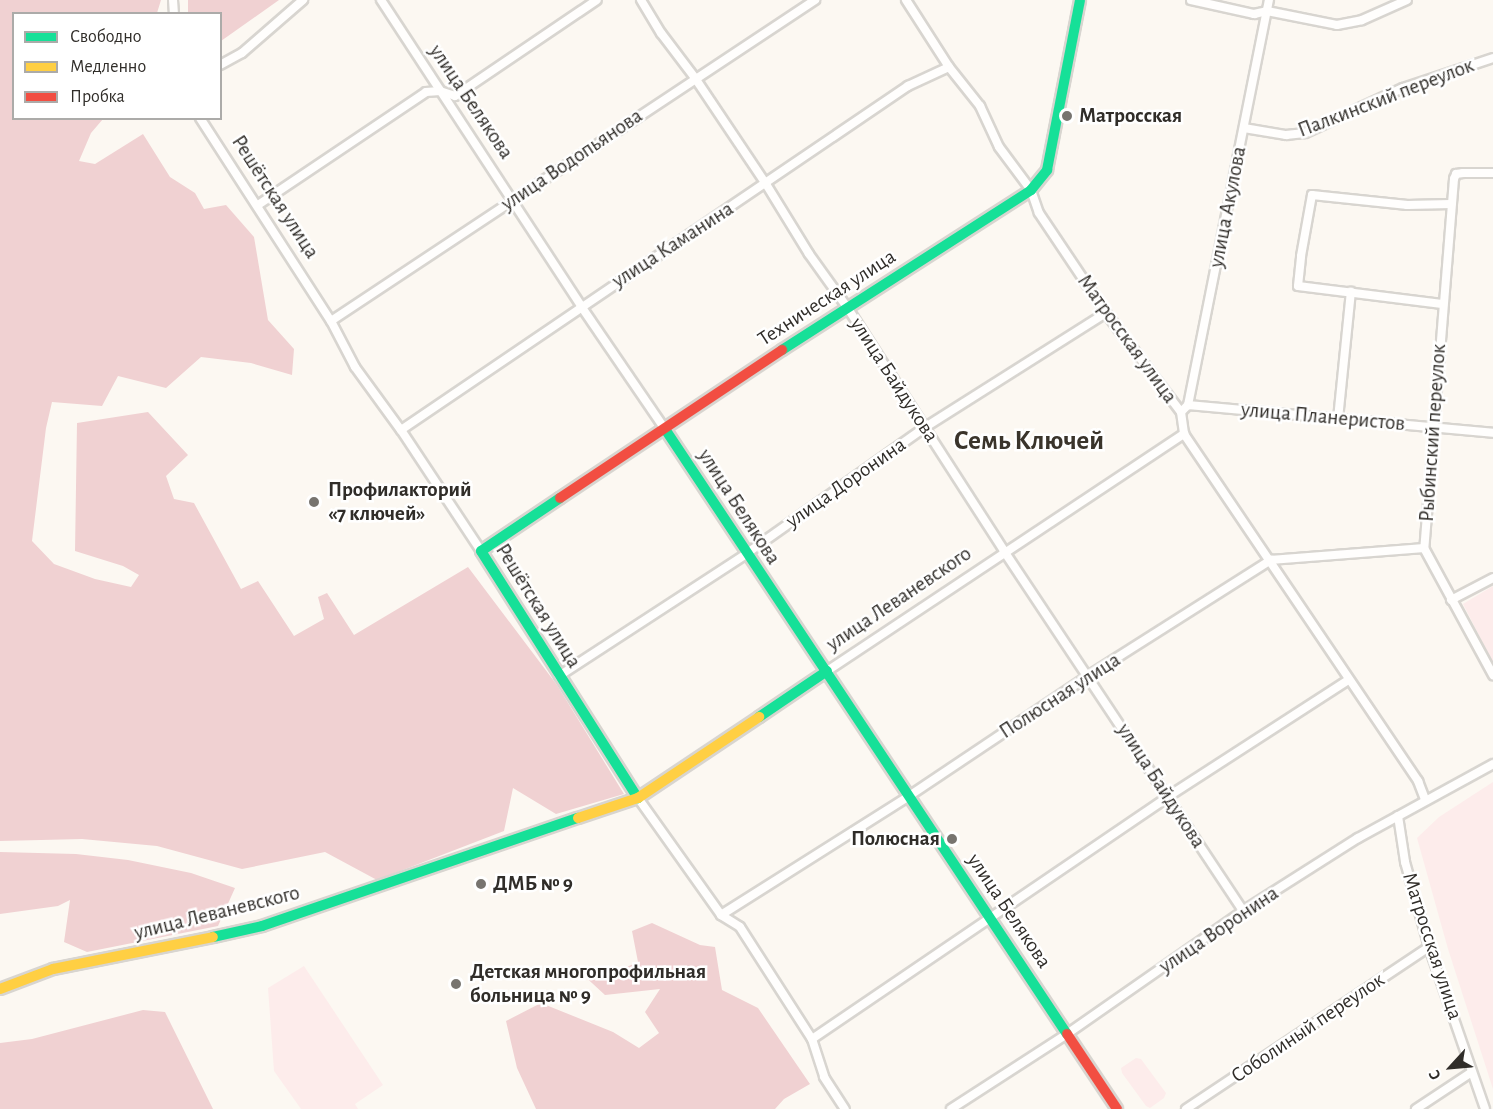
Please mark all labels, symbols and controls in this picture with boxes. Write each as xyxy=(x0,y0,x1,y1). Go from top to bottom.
legend xyxy=(12,12,222,120)
text: Свободно xyxy=(70,28,142,46)
street label: улица Белякова xyxy=(423,40,519,164)
street label: Палкинский переулок xyxy=(1294,53,1478,143)
text: Медленно xyxy=(70,58,146,76)
text: Пробка xyxy=(70,88,125,106)
street label: улица Водопьянова xyxy=(496,103,648,217)
place label: Матросская xyxy=(1079,103,1182,129)
marker: Матросская xyxy=(1060,109,1074,123)
street label: Решётская улица xyxy=(226,131,324,263)
street label: улица Акулова xyxy=(1204,144,1252,270)
street label: улица Каманина xyxy=(607,196,739,294)
street label: Техническая улица xyxy=(753,244,901,352)
street label: Матросская улица xyxy=(1072,270,1182,408)
street label: улица Байдукова xyxy=(844,313,944,447)
street label: Рыбинский переулок xyxy=(1414,343,1452,523)
street label: улица Планеристов xyxy=(1240,397,1406,437)
district label: Семь Ключей xyxy=(954,425,1104,457)
street label: улица Доронина xyxy=(781,432,911,534)
street label: улица Белякова xyxy=(692,444,786,570)
place label: Профилакторий «7 ключей» xyxy=(328,477,471,527)
marker: Профилакторий «7 ключей» xyxy=(305,493,323,511)
street label: Решётская улица xyxy=(490,539,586,673)
street label: улица Леваневского xyxy=(822,541,976,657)
street label: Полюсная улица xyxy=(995,647,1125,745)
street label: улица Байдукова xyxy=(1111,719,1211,853)
place label: Полюсная xyxy=(851,826,940,852)
marker: Полюсная xyxy=(945,832,959,846)
street label: улица Белякова xyxy=(961,849,1057,973)
street label: Матросская улица xyxy=(1396,869,1468,1023)
place label: ДМБ № 9 xyxy=(493,871,573,897)
marker: ДМБ № 9 xyxy=(474,877,488,891)
street label: улица Леваневского xyxy=(132,880,302,946)
street label: улица Воронина xyxy=(1154,881,1284,979)
place label: Детская многопрофильная больница № 9 xyxy=(470,959,706,1009)
street label: Соболиный переулок xyxy=(1226,967,1390,1089)
marker: Детская многопрофильная больница № 9 xyxy=(447,975,465,993)
north arrow xyxy=(1421,1037,1481,1097)
text: С xyxy=(1426,1067,1444,1082)

